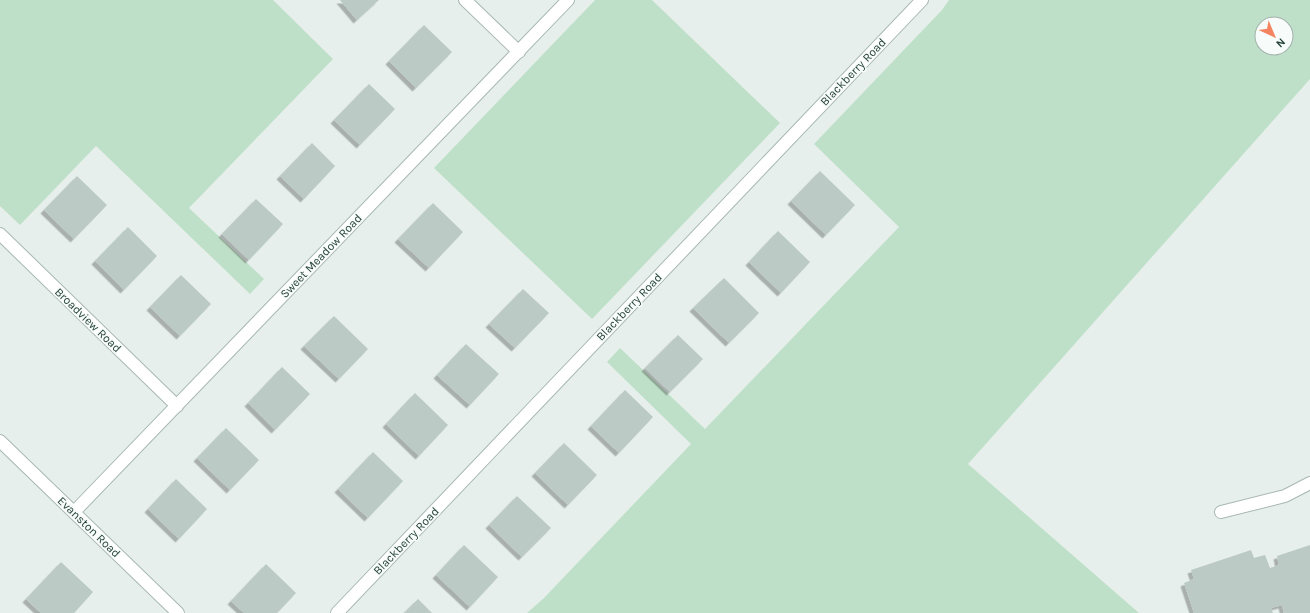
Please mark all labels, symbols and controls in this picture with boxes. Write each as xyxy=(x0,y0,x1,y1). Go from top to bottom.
north arrow xyxy=(1254,16,1294,56)
street label: Blackberry Road xyxy=(817,35,889,109)
text: N xyxy=(1273,35,1288,50)
street label: Sweet Meadow Road xyxy=(277,211,365,301)
street label: Blackberry Road xyxy=(593,270,665,344)
street label: Broadview Road xyxy=(52,285,124,355)
street label: Evanston Road xyxy=(55,494,123,560)
street label: Blackberry Road xyxy=(370,504,442,578)

